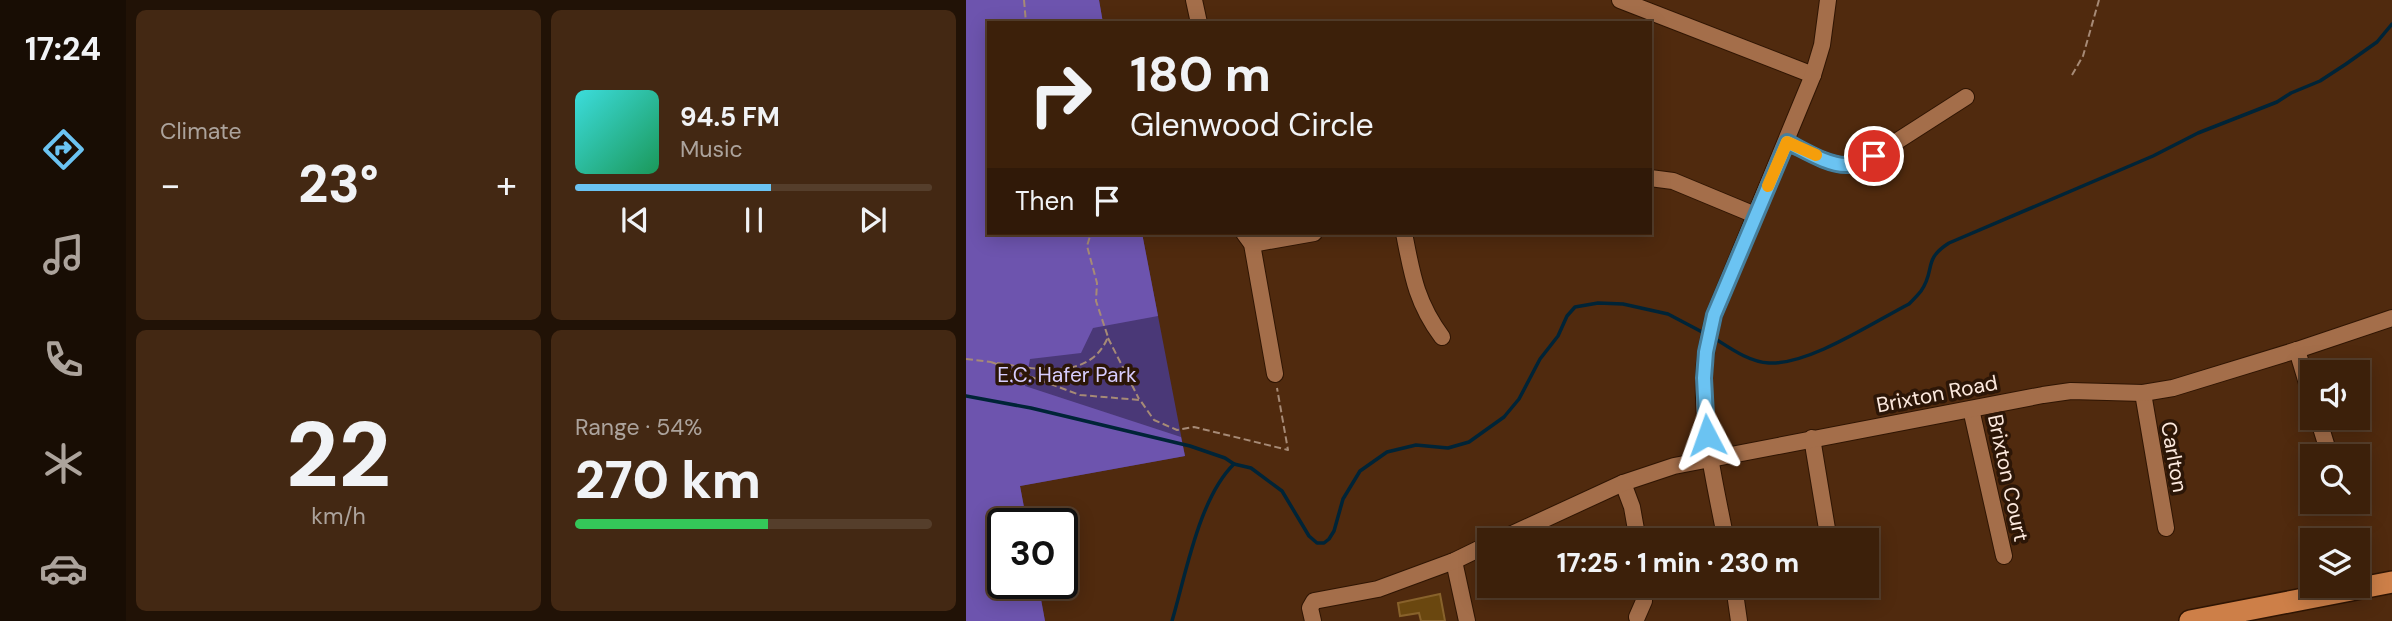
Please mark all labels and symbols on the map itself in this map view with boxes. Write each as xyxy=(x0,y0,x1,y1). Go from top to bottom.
pin xyxy=(1844,126,1904,186)
park label: E.C. Hafer Park xyxy=(997,361,1137,389)
street label: Brixton Road xyxy=(1874,369,2000,419)
position arrow xyxy=(1670,398,1744,472)
street label: Brixton Court xyxy=(1981,412,2035,544)
street label: Carlton xyxy=(2154,419,2194,495)
speed limit sign: 30 xyxy=(987,508,1078,599)

